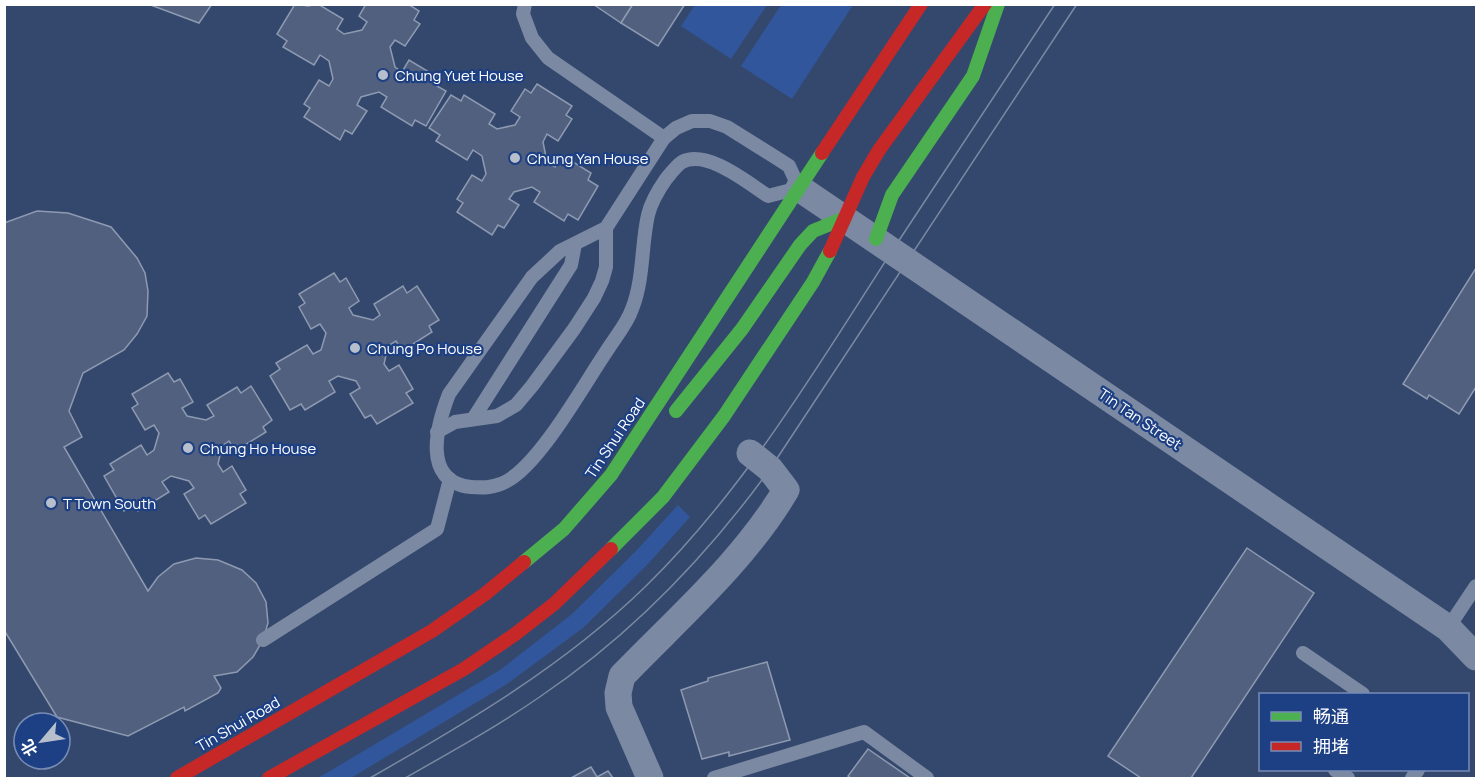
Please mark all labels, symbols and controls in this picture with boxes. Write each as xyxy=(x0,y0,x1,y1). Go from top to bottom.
place label: Chung Yuet House xyxy=(395,65,524,86)
marker: Chung Yuet House xyxy=(376,68,390,82)
place label: Chung Yan House xyxy=(527,148,649,169)
marker: Chung Yan House xyxy=(508,151,522,165)
place label: Chung Po House xyxy=(367,338,482,359)
marker: Chung Po House xyxy=(348,341,362,355)
street label: Tin Tan Street xyxy=(1094,383,1186,455)
street label: Tin Shui Road xyxy=(580,393,650,483)
place label: Chung Ho House xyxy=(200,438,316,459)
marker: Chung Ho House xyxy=(181,441,195,455)
place label: T Town South xyxy=(63,493,156,514)
marker: T Town South xyxy=(44,496,58,510)
street label: Tin Shui Road xyxy=(192,692,284,756)
legend xyxy=(1259,693,1469,771)
text: 畅通 xyxy=(1313,704,1349,728)
north arrow xyxy=(12,711,72,771)
text: 拥堵 xyxy=(1313,734,1349,758)
text: 北 xyxy=(15,736,42,761)

